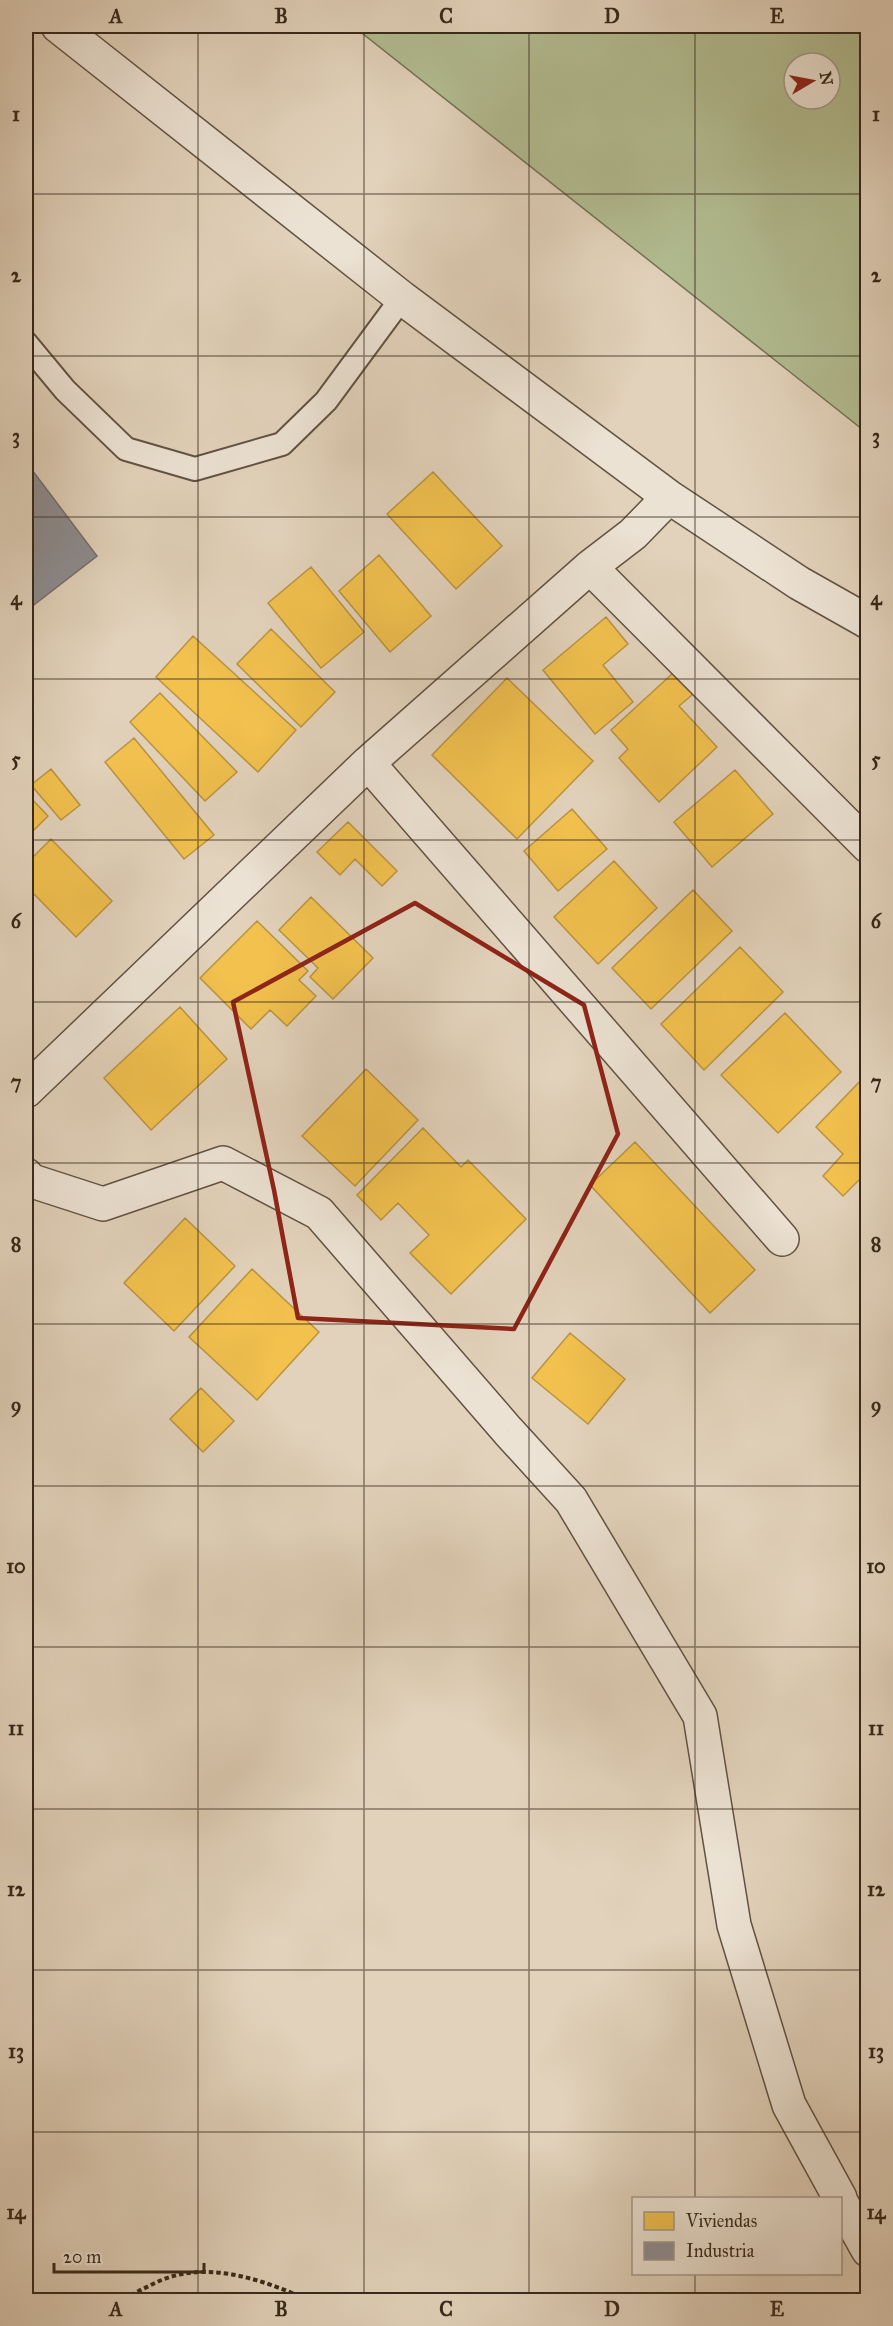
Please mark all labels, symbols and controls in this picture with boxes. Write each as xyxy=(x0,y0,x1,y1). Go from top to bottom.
text: A xyxy=(107,4,123,28)
text: B xyxy=(274,4,288,28)
text: C xyxy=(439,4,453,28)
text: D xyxy=(604,4,620,28)
text: E xyxy=(770,4,785,28)
north arrow xyxy=(782,51,842,111)
text: N xyxy=(816,70,837,87)
text: 1 xyxy=(12,102,20,126)
text: 1 xyxy=(872,102,880,126)
text: 2 xyxy=(11,263,22,287)
text: 2 xyxy=(871,263,882,287)
text: 3 xyxy=(12,424,20,449)
text: 3 xyxy=(872,424,880,449)
text: 4 xyxy=(10,586,22,611)
text: 4 xyxy=(870,586,882,611)
text: 5 xyxy=(11,747,21,771)
text: 5 xyxy=(871,747,881,771)
text: 6 xyxy=(11,909,23,933)
text: 6 xyxy=(871,909,883,933)
text: 7 xyxy=(11,1070,22,1094)
text: 7 xyxy=(871,1070,882,1094)
text: 8 xyxy=(11,1232,21,1256)
text: 8 xyxy=(871,1232,881,1256)
text: 9 xyxy=(11,1393,21,1418)
text: 9 xyxy=(871,1393,881,1418)
text: 10 xyxy=(6,1554,26,1578)
text: 10 xyxy=(866,1554,886,1578)
text: 11 xyxy=(8,1716,24,1740)
text: 11 xyxy=(868,1716,884,1740)
text: 12 xyxy=(7,1877,26,1901)
text: 12 xyxy=(867,1877,886,1901)
text: 13 xyxy=(8,2039,24,2064)
text: 13 xyxy=(868,2039,884,2064)
legend xyxy=(632,2197,842,2275)
text: 14 xyxy=(6,2200,26,2225)
text: 14 xyxy=(866,2200,886,2225)
text: Viviendas xyxy=(685,2210,757,2232)
scale bar xyxy=(54,2236,204,2274)
text: Industria xyxy=(686,2240,755,2262)
text: 20 m xyxy=(63,2246,101,2268)
text: A xyxy=(107,2297,123,2321)
text: B xyxy=(274,2297,288,2321)
text: C xyxy=(439,2297,453,2321)
text: D xyxy=(604,2297,620,2321)
text: E xyxy=(770,2297,785,2321)

